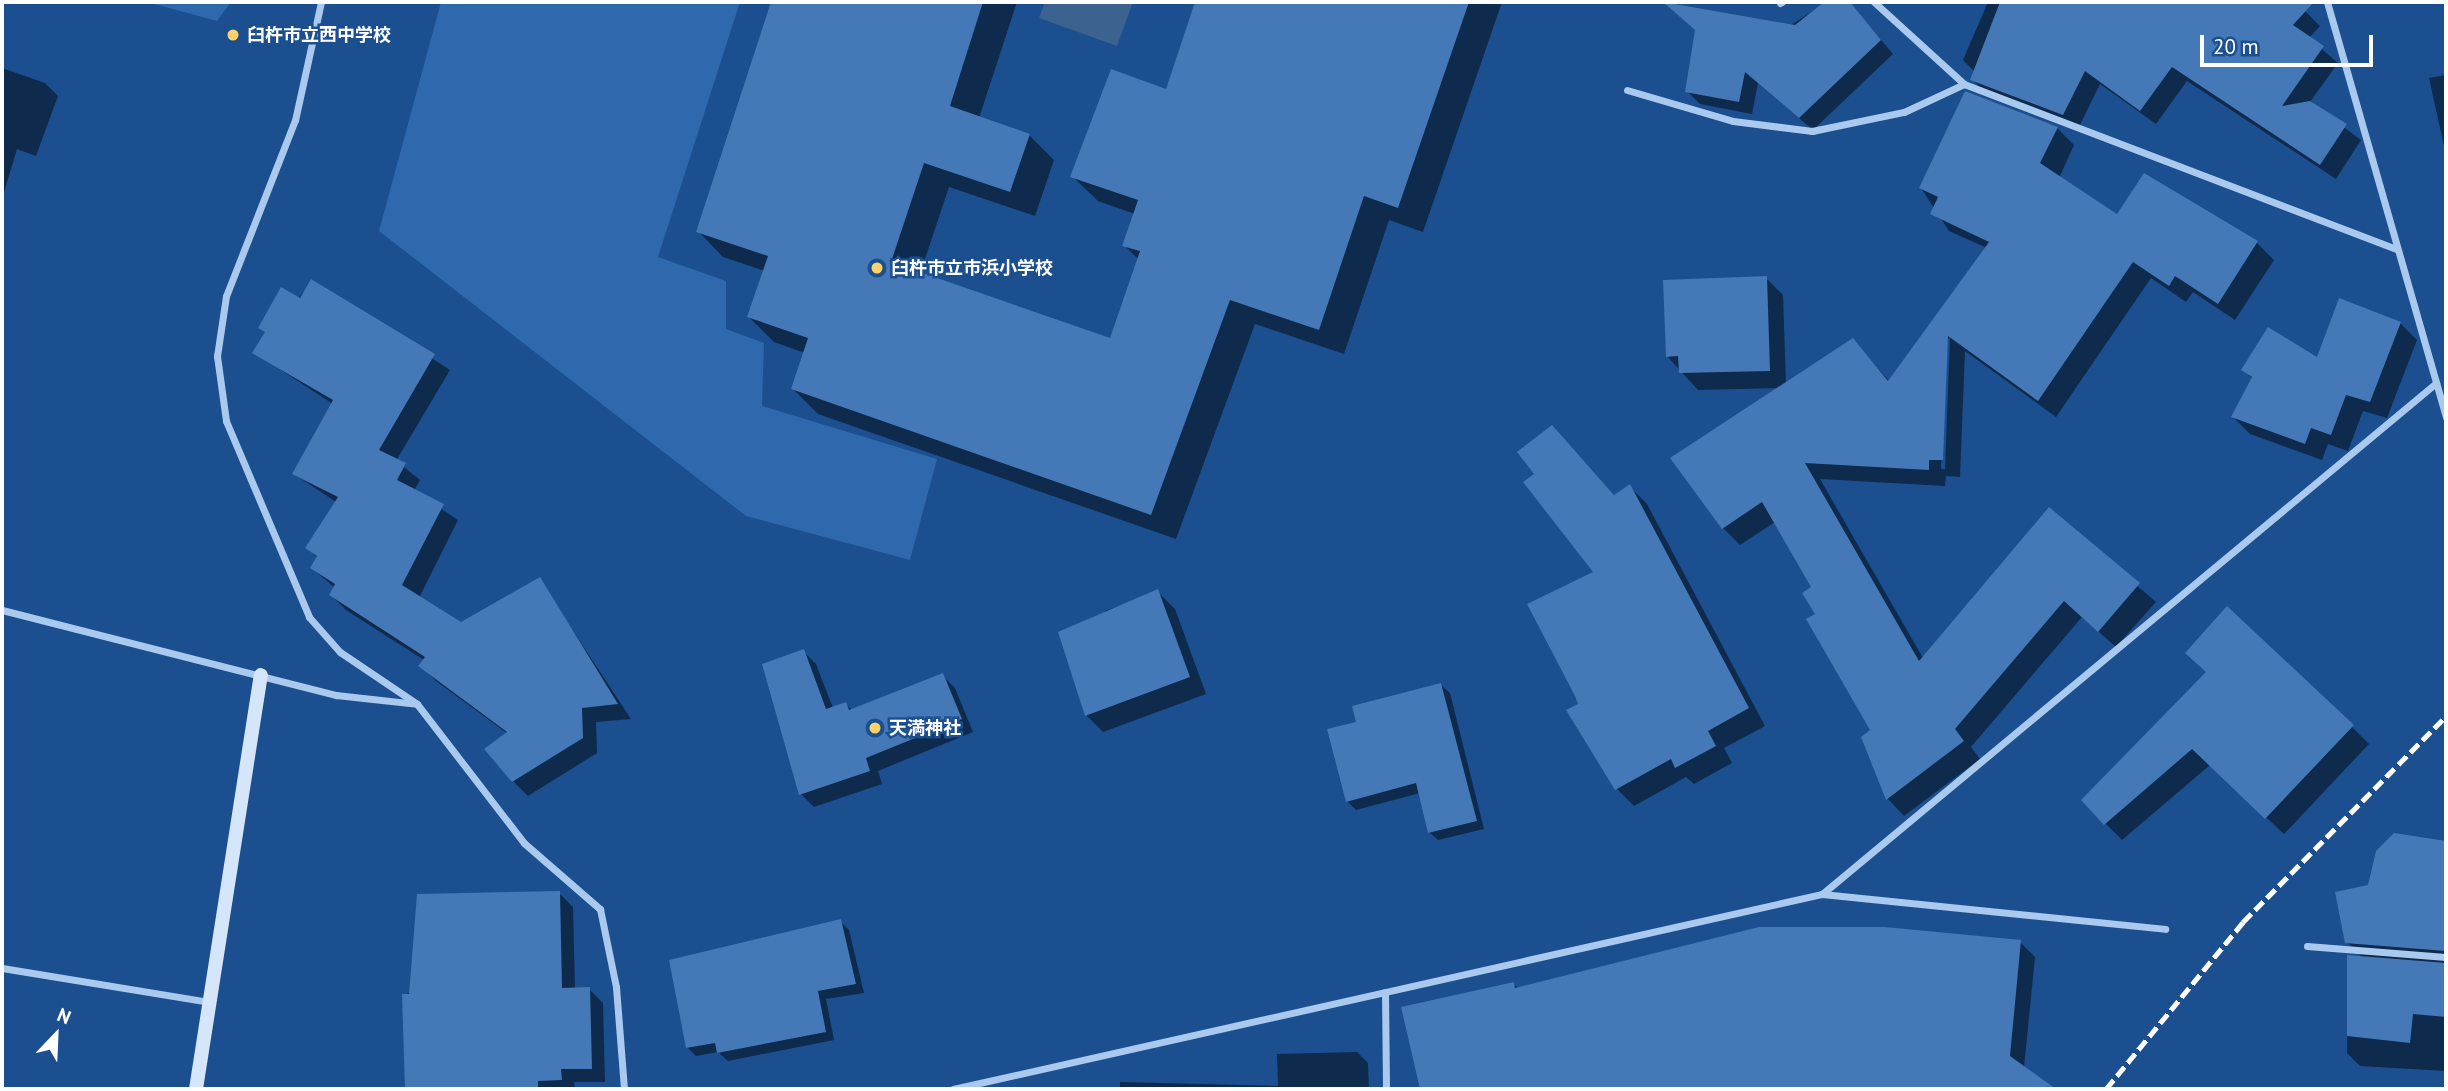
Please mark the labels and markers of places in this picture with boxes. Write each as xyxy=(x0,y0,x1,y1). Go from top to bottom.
place label: 臼杵市立西中学校 xyxy=(247,24,391,46)
marker: 臼杵市立西中学校 xyxy=(225,27,241,43)
place label: 臼杵市立市浜小学校 xyxy=(891,257,1053,279)
marker: 臼杵市立市浜小学校 xyxy=(869,260,885,276)
place label: 天満神社 xyxy=(889,717,961,739)
marker: 天満神社 xyxy=(867,720,883,736)

